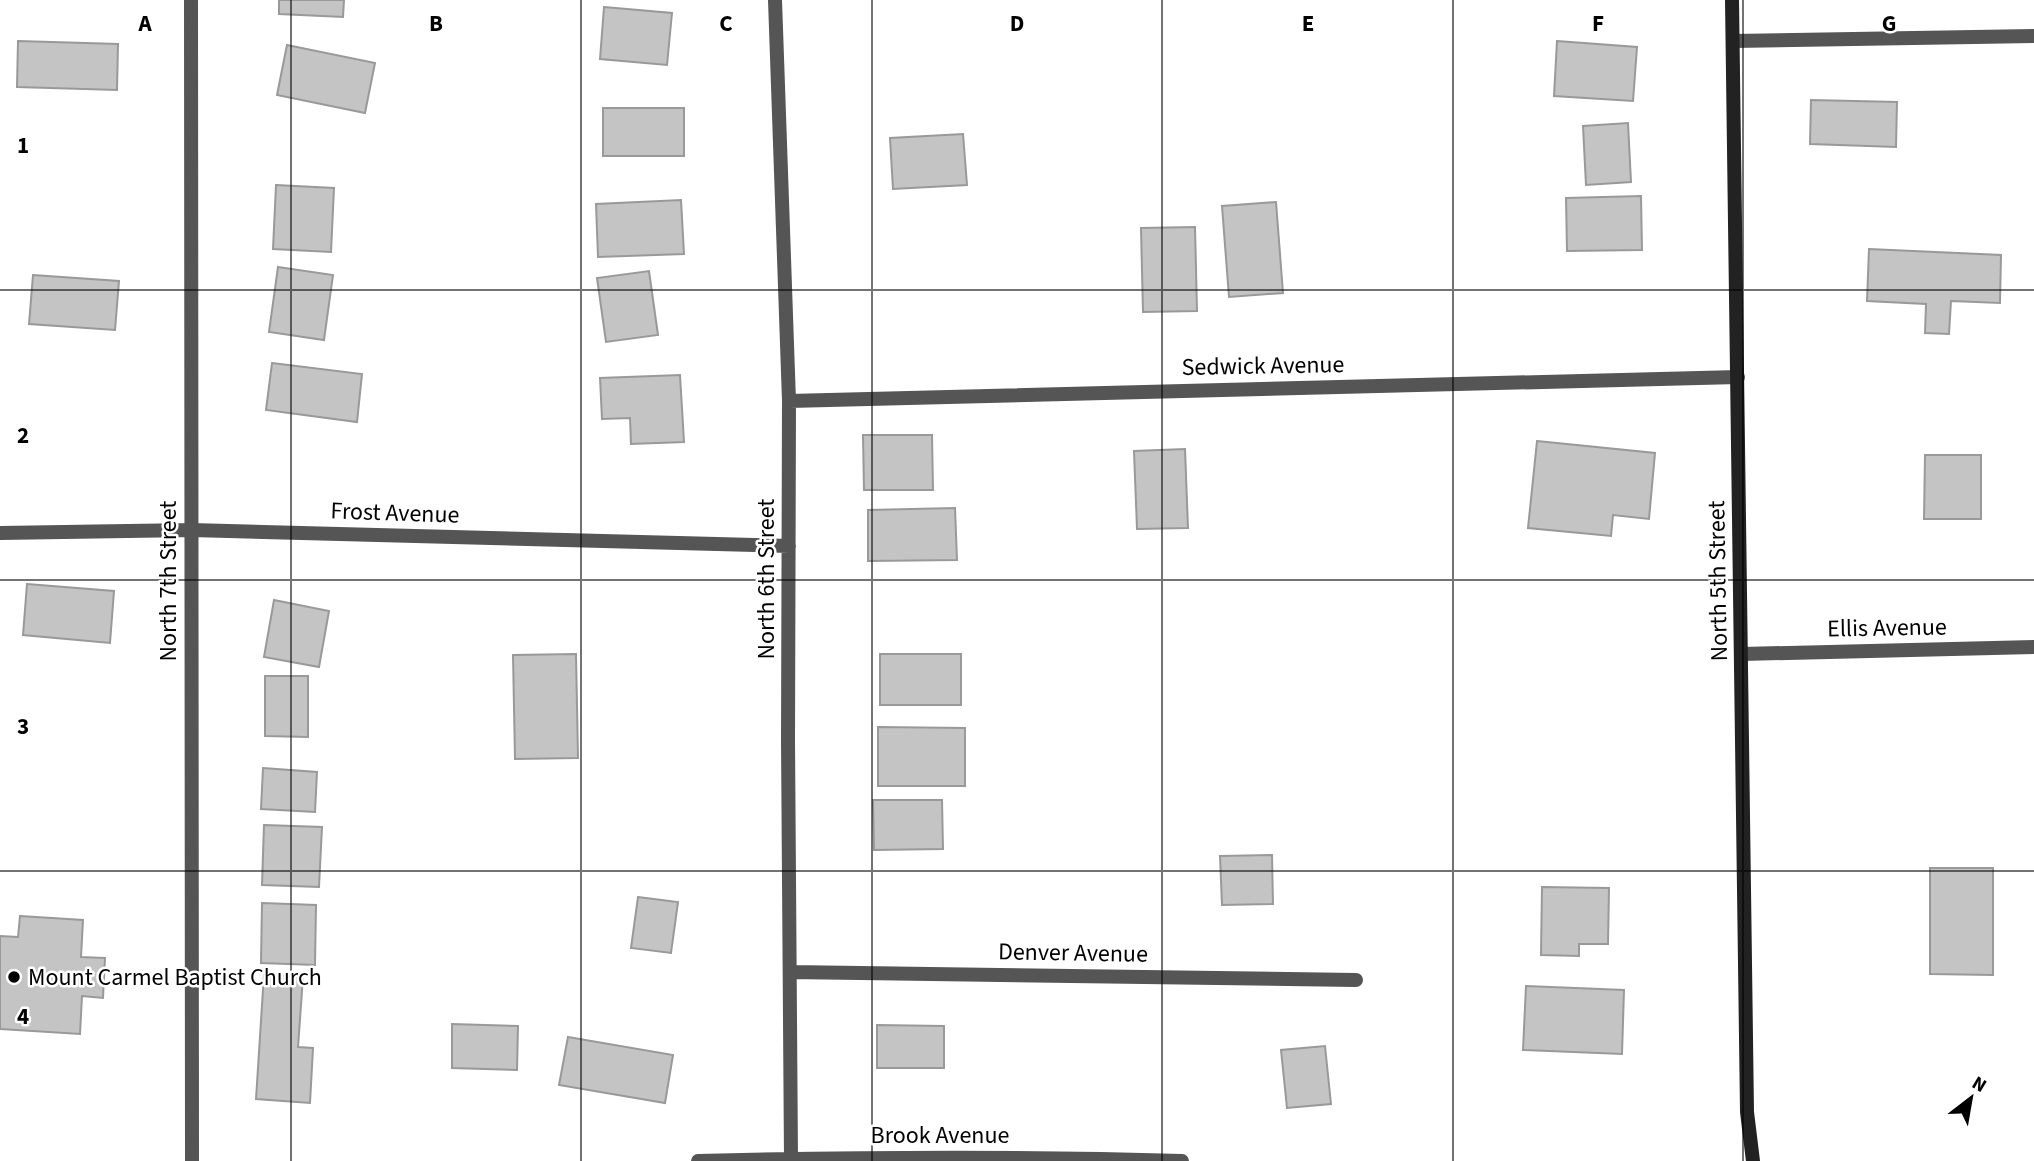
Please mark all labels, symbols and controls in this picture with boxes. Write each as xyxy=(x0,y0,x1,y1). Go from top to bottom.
text: A xyxy=(137,7,152,40)
text: B xyxy=(429,7,443,40)
text: C xyxy=(719,7,733,40)
text: D xyxy=(1010,7,1024,40)
text: E xyxy=(1302,7,1314,40)
text: F xyxy=(1592,7,1604,40)
text: G xyxy=(1882,7,1896,40)
text: 1 xyxy=(17,129,29,162)
street label: Sedwick Avenue xyxy=(1181,347,1345,385)
text: 2 xyxy=(17,419,29,452)
street label: Frost Avenue xyxy=(330,493,460,533)
street label: North 6th Street xyxy=(749,499,784,659)
street label: North 5th Street xyxy=(1699,500,1737,662)
street label: North 7th Street xyxy=(151,501,186,661)
street label: Ellis Avenue xyxy=(1827,609,1947,647)
text: 3 xyxy=(17,710,29,743)
street label: Denver Avenue xyxy=(998,934,1148,972)
place label: Mount Carmel Baptist Church xyxy=(28,960,322,995)
marker: Mount Carmel Baptist Church xyxy=(6,969,22,985)
text: 4 xyxy=(17,1000,29,1033)
north arrow xyxy=(1936,1063,2006,1133)
text: N xyxy=(1967,1070,1991,1100)
street label: Brook Avenue xyxy=(871,1118,1009,1153)

